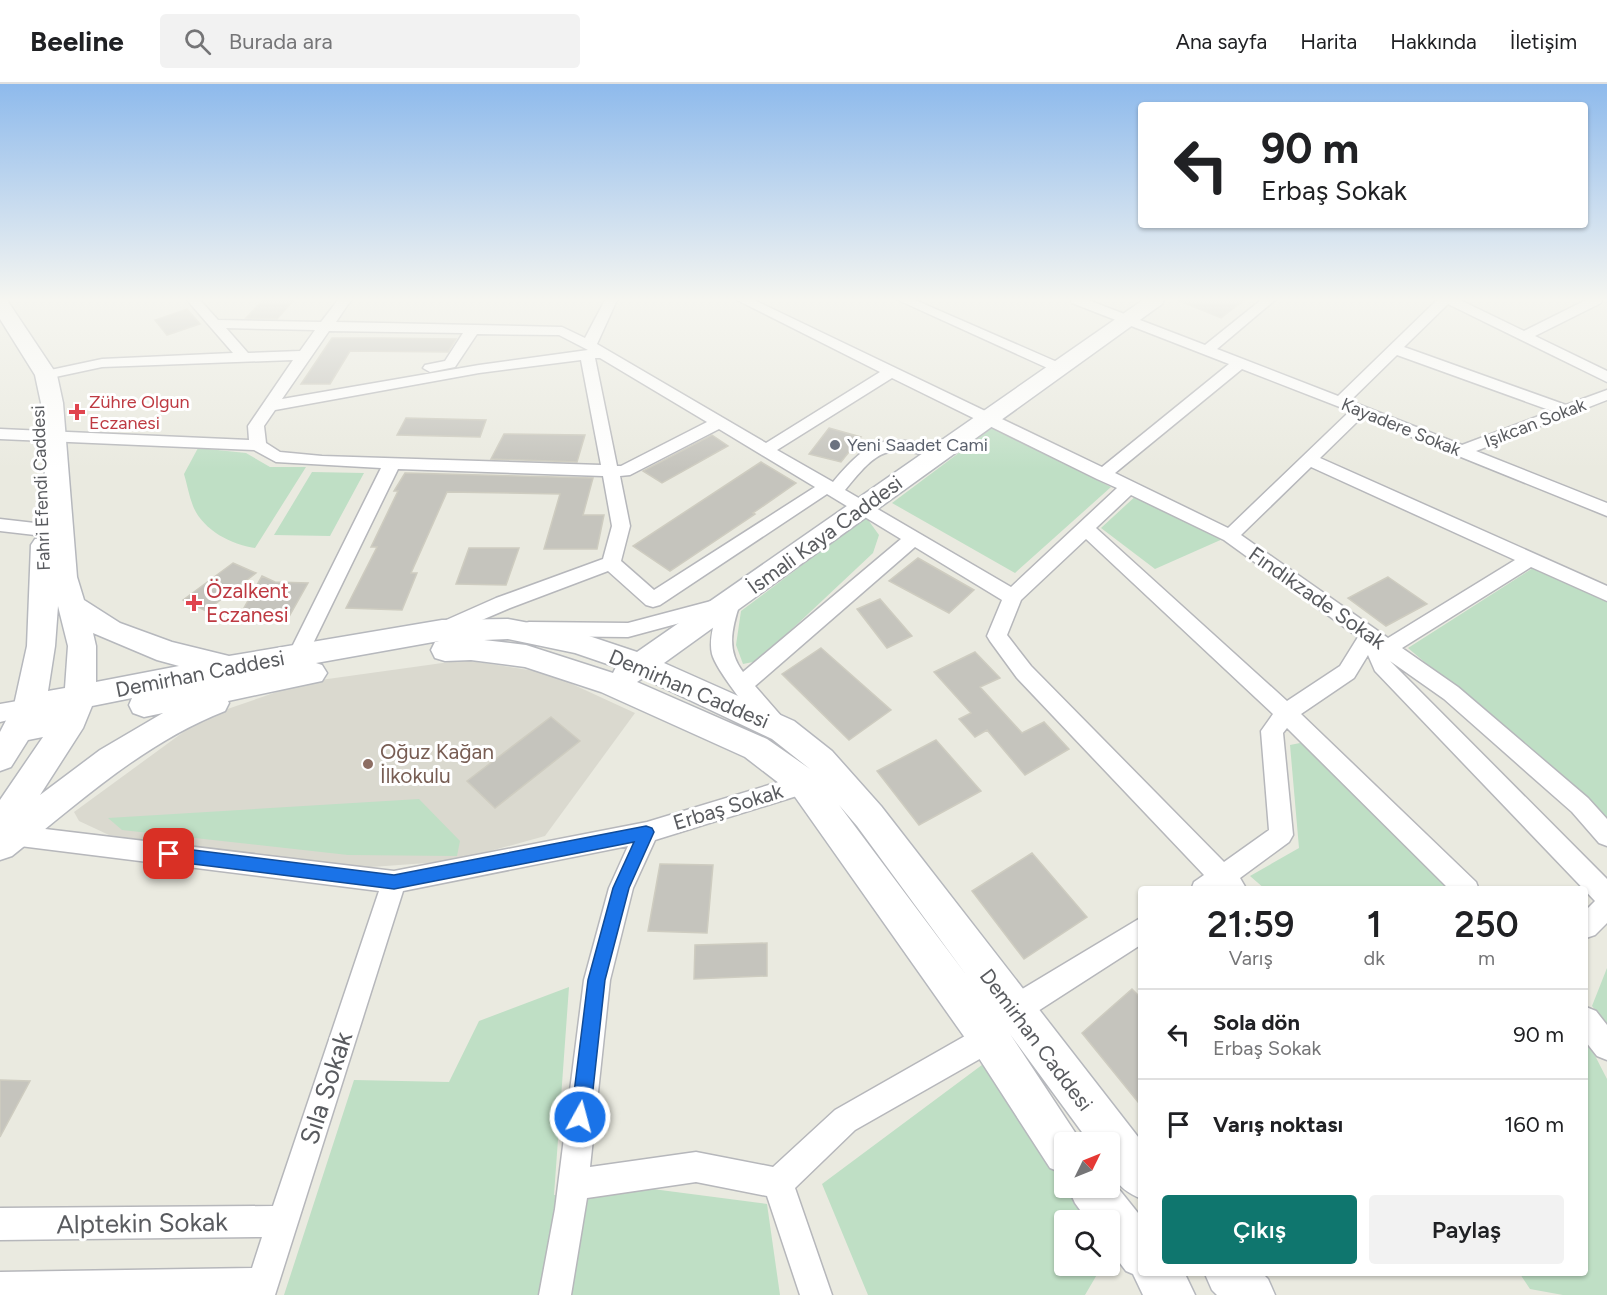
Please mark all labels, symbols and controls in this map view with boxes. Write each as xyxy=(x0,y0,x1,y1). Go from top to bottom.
search box xyxy=(160,14,580,68)
text: Beeline xyxy=(30,24,124,58)
icon: search xyxy=(181,25,214,58)
text: Burada ara xyxy=(229,28,333,55)
text: Ana sayfa xyxy=(1176,29,1267,54)
text: Harita xyxy=(1300,29,1357,54)
text: Hakkında xyxy=(1390,29,1477,54)
text: İletişim xyxy=(1510,29,1577,54)
text: 90 m xyxy=(1261,123,1359,174)
icon: left xyxy=(1162,126,1240,204)
text: Erbaş Sokak xyxy=(1261,174,1407,207)
place label: Zühre Olgun Eczanesi xyxy=(89,391,190,434)
street label: Kayadere Sokak xyxy=(1338,393,1464,461)
street label: Işıkcan Sokak xyxy=(1481,393,1589,453)
street label: Fahri Efendi Caddesi xyxy=(27,405,55,571)
marker: Zühre Olgun Eczanesi xyxy=(70,405,84,419)
place label: Yeni Saadet Cami xyxy=(847,434,988,456)
marker: Yeni Saadet Cami xyxy=(828,438,842,452)
street label: İsmali Kaya Caddesi xyxy=(742,470,907,599)
street label: Fındıkzade Sokak xyxy=(1244,541,1391,655)
place label: Özalkent Eczanesi xyxy=(206,578,289,627)
marker: Özalkent Eczanesi xyxy=(187,596,201,610)
street label: Demirhan Caddesi xyxy=(605,643,773,734)
street label: Demirhan Caddesi xyxy=(113,645,287,702)
place label: Oğuz Kağan İlkokulu xyxy=(380,739,494,788)
marker: Oğuz Kağan İlkokulu xyxy=(361,757,375,771)
street label: Erbaş Sokak xyxy=(670,778,787,835)
pin xyxy=(143,828,194,879)
icon: arrive xyxy=(152,837,185,870)
text: 21:59 xyxy=(1207,903,1294,946)
text: 1 xyxy=(1367,903,1382,946)
text: 250 xyxy=(1454,903,1519,946)
text: Varış xyxy=(1229,946,1273,970)
text: dk xyxy=(1364,946,1385,970)
text: m xyxy=(1478,946,1495,970)
street label: Demirhan Caddesi xyxy=(975,964,1098,1116)
text: Sola dön xyxy=(1213,1009,1300,1036)
icon: left xyxy=(1162,1018,1195,1051)
text: 90 m xyxy=(1513,1021,1564,1048)
street label: Sıla Sokak xyxy=(293,1027,359,1148)
text: Erbaş Sokak xyxy=(1213,1036,1321,1060)
position arrow xyxy=(548,1085,612,1149)
icon: arrive xyxy=(1162,1108,1195,1141)
text: Varış noktası xyxy=(1213,1111,1343,1138)
text: 160 m xyxy=(1504,1111,1564,1138)
north arrow xyxy=(1054,1132,1120,1198)
map controls xyxy=(1054,1132,1120,1276)
button: Çıkış xyxy=(1162,1195,1357,1264)
button: Paylaş xyxy=(1369,1195,1564,1264)
street label: Alptekin Sokak xyxy=(56,1205,228,1240)
button: search xyxy=(1054,1210,1120,1276)

